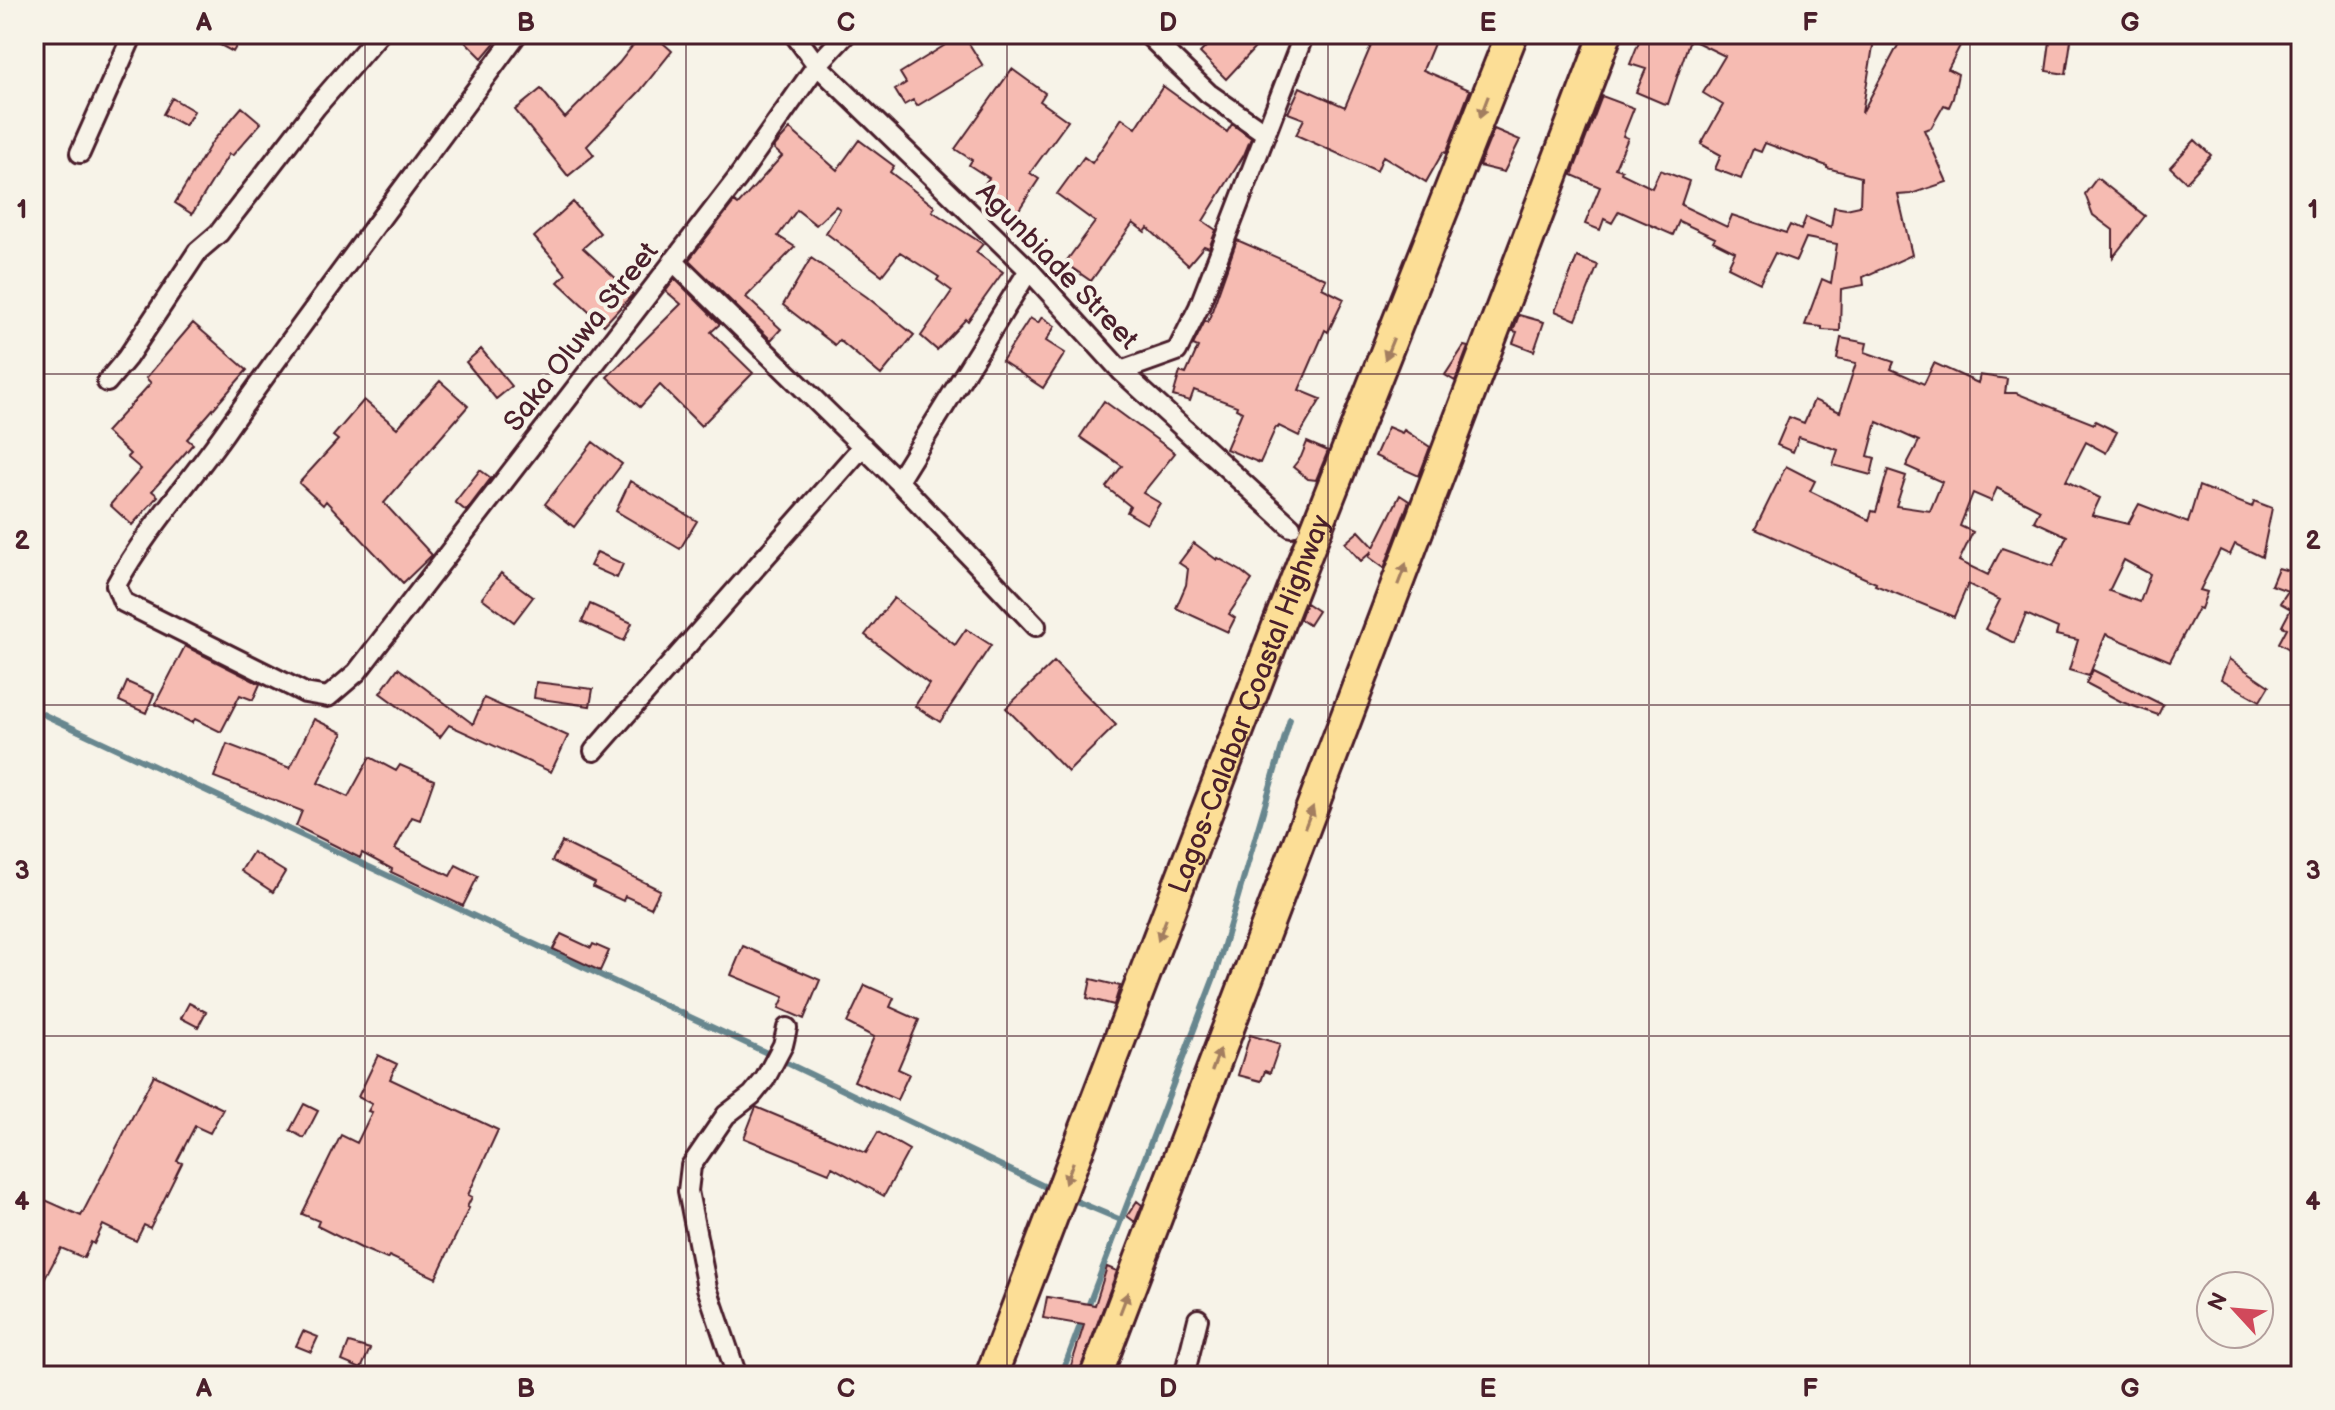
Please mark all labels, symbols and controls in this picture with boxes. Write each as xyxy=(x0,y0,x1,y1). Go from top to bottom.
text: A xyxy=(195,8,212,39)
text: B xyxy=(517,8,535,39)
text: C xyxy=(837,8,855,39)
text: D xyxy=(1159,8,1177,39)
text: E xyxy=(1480,8,1497,39)
text: F xyxy=(1802,8,1818,39)
text: G xyxy=(2120,8,2140,39)
one-way arrow xyxy=(1477,95,1490,119)
street label: Agunbiade Street xyxy=(969,176,1145,357)
text: 1 xyxy=(17,195,27,226)
text: 1 xyxy=(2308,195,2318,226)
street label: Saka Oluwa Street xyxy=(497,235,666,438)
one-way arrow xyxy=(1383,337,1396,361)
street label: Lagos-Calabar Coastal Highway xyxy=(1162,510,1338,898)
text: 2 xyxy=(14,526,30,557)
text: 2 xyxy=(2305,526,2321,557)
one-way arrow xyxy=(1396,562,1409,586)
one-way arrow xyxy=(1303,805,1316,829)
text: 3 xyxy=(14,856,30,887)
text: 3 xyxy=(2305,856,2321,887)
one-way arrow xyxy=(1155,918,1168,942)
one-way arrow xyxy=(1211,1048,1223,1072)
one-way arrow xyxy=(1062,1161,1075,1185)
text: 4 xyxy=(14,1187,30,1218)
text: 4 xyxy=(2305,1187,2321,1218)
north arrow xyxy=(2195,1270,2275,1350)
text: N xyxy=(2203,1289,2234,1315)
one-way arrow xyxy=(1118,1291,1131,1315)
text: A xyxy=(195,1374,212,1405)
text: B xyxy=(517,1374,535,1405)
text: C xyxy=(837,1374,855,1405)
text: D xyxy=(1159,1374,1177,1405)
text: E xyxy=(1480,1374,1497,1405)
text: F xyxy=(1802,1374,1818,1405)
text: G xyxy=(2120,1374,2140,1405)

